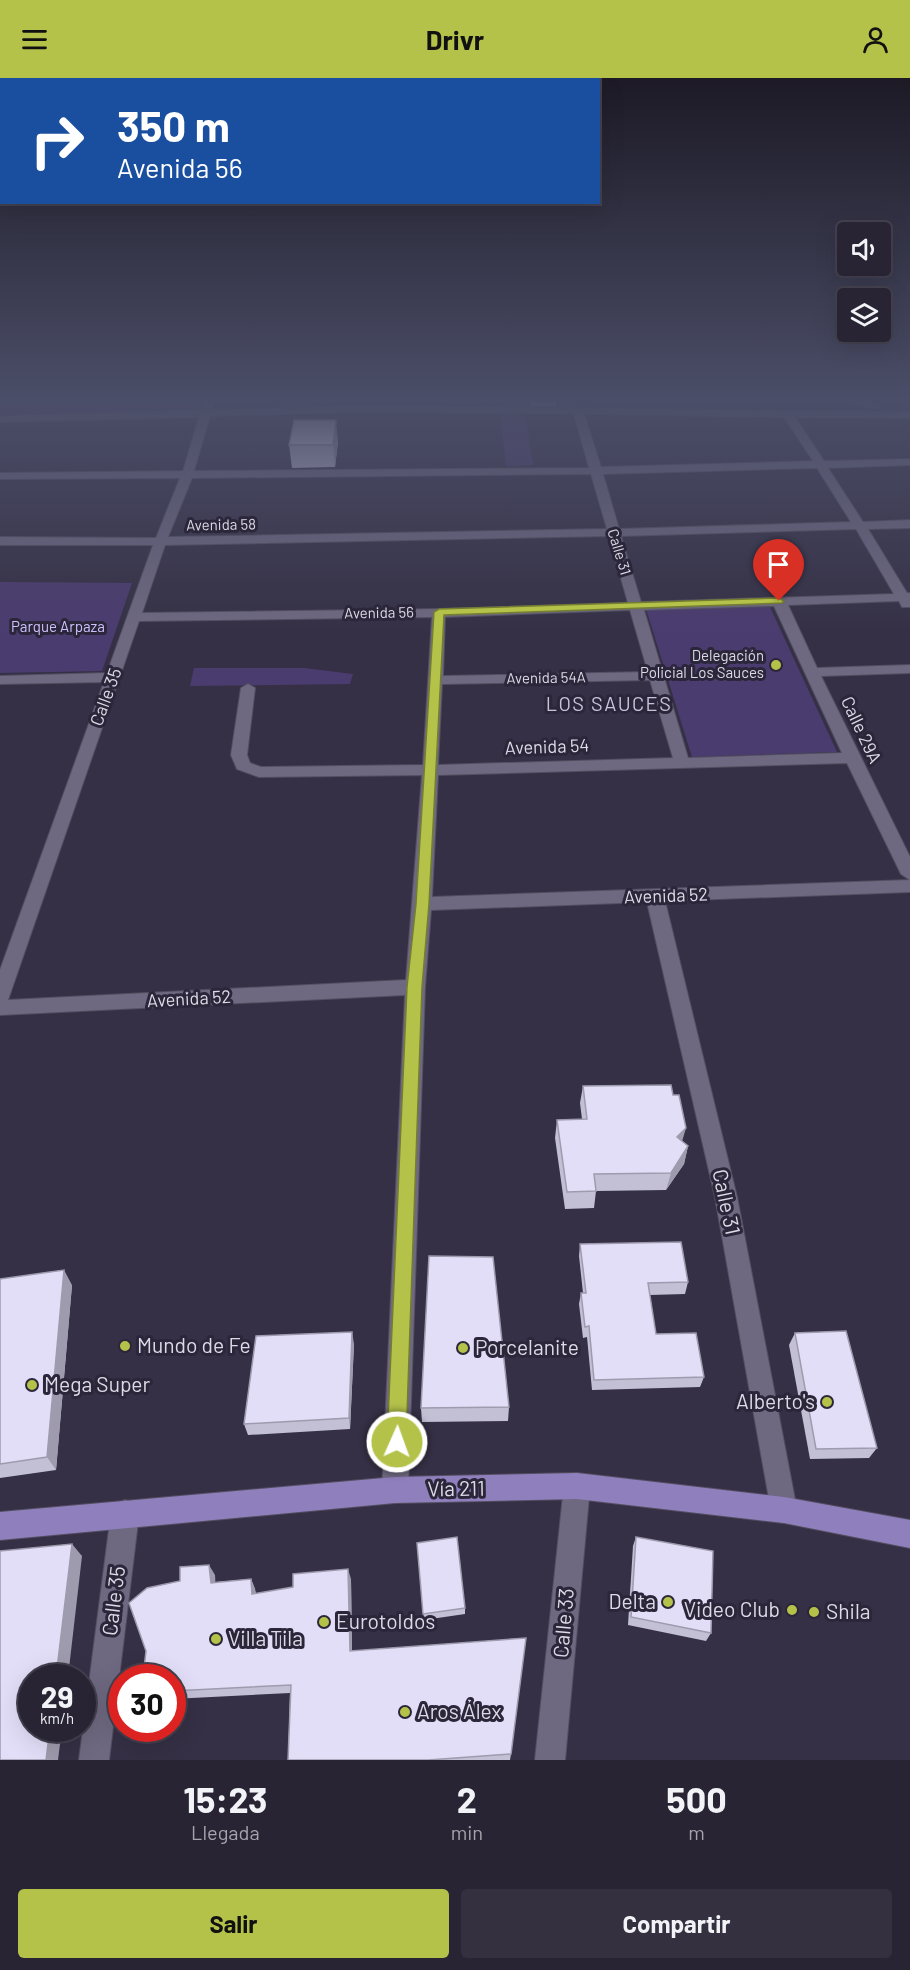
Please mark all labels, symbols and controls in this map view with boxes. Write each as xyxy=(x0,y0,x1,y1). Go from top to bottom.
icon: menu xyxy=(18,23,51,56)
text: Drivr xyxy=(426,23,484,55)
icon: person xyxy=(859,23,892,56)
text: 350 m xyxy=(117,100,230,150)
icon: right xyxy=(18,102,96,180)
text: Avenida 56 xyxy=(117,151,243,183)
map controls xyxy=(837,222,891,342)
button: sound xyxy=(837,222,891,276)
button: layers xyxy=(837,288,891,342)
street label: Avenida 58 xyxy=(186,514,256,534)
street label: Calle 31 xyxy=(604,526,635,577)
pin xyxy=(753,539,804,601)
icon: arrive xyxy=(762,548,795,581)
street label: Avenida 56 xyxy=(344,602,414,622)
park label: Parque Arpaza xyxy=(11,617,105,635)
place label: Delegación Policial Los Sauces xyxy=(640,646,764,681)
marker: Delegación Policial Los Sauces xyxy=(769,658,783,672)
street label: Calle 35 xyxy=(84,665,126,729)
street label: Avenida 54A xyxy=(506,667,586,687)
district label: LOS SAUCES xyxy=(546,691,672,715)
street label: Calle 29A xyxy=(837,693,887,767)
street label: Avenida 54 xyxy=(504,734,590,758)
street label: Avenida 52 xyxy=(624,883,708,907)
street label: Avenida 52 xyxy=(146,985,232,1011)
street label: Calle 31 xyxy=(708,1167,747,1237)
place label: Mundo de Fe xyxy=(137,1332,251,1357)
place label: Porcelanite xyxy=(475,1334,579,1359)
marker: Mundo de Fe xyxy=(118,1339,132,1353)
marker: Porcelanite xyxy=(456,1341,470,1355)
place label: Mega Super xyxy=(44,1371,151,1396)
marker: Mega Super xyxy=(25,1378,39,1392)
place label: Alberto's xyxy=(736,1388,815,1413)
marker: Alberto's xyxy=(820,1395,834,1409)
position arrow xyxy=(365,1410,429,1474)
street label: Vía 211 xyxy=(427,1475,485,1500)
street label: Calle 35 xyxy=(96,1565,129,1637)
street label: Calle 33 xyxy=(547,1587,578,1659)
place label: Delta xyxy=(609,1588,656,1613)
marker: Delta xyxy=(661,1595,675,1609)
place label: Video Club xyxy=(684,1596,780,1621)
place label: Shila xyxy=(826,1598,871,1623)
marker: Video Club xyxy=(785,1603,799,1617)
marker: Shila xyxy=(807,1605,821,1619)
place label: Eurotoldos xyxy=(336,1608,435,1633)
marker: Eurotoldos xyxy=(317,1615,331,1629)
place label: Villa Tila xyxy=(228,1625,303,1650)
marker: Villa Tila xyxy=(209,1632,223,1646)
speed limit sign: 30 xyxy=(108,1664,186,1742)
text: 29 xyxy=(41,1678,73,1714)
place label: Aros Álex xyxy=(417,1698,502,1723)
marker: Aros Álex xyxy=(398,1705,412,1719)
text: km/h xyxy=(40,1709,74,1727)
text: 15:23 xyxy=(183,1777,268,1820)
text: 2 xyxy=(457,1777,477,1820)
text: 500 xyxy=(666,1777,727,1820)
text: Llegada xyxy=(191,1820,260,1844)
text: min xyxy=(451,1820,483,1844)
text: m xyxy=(688,1820,705,1844)
button: Salir xyxy=(18,1889,449,1958)
button: Compartir xyxy=(461,1889,892,1958)

